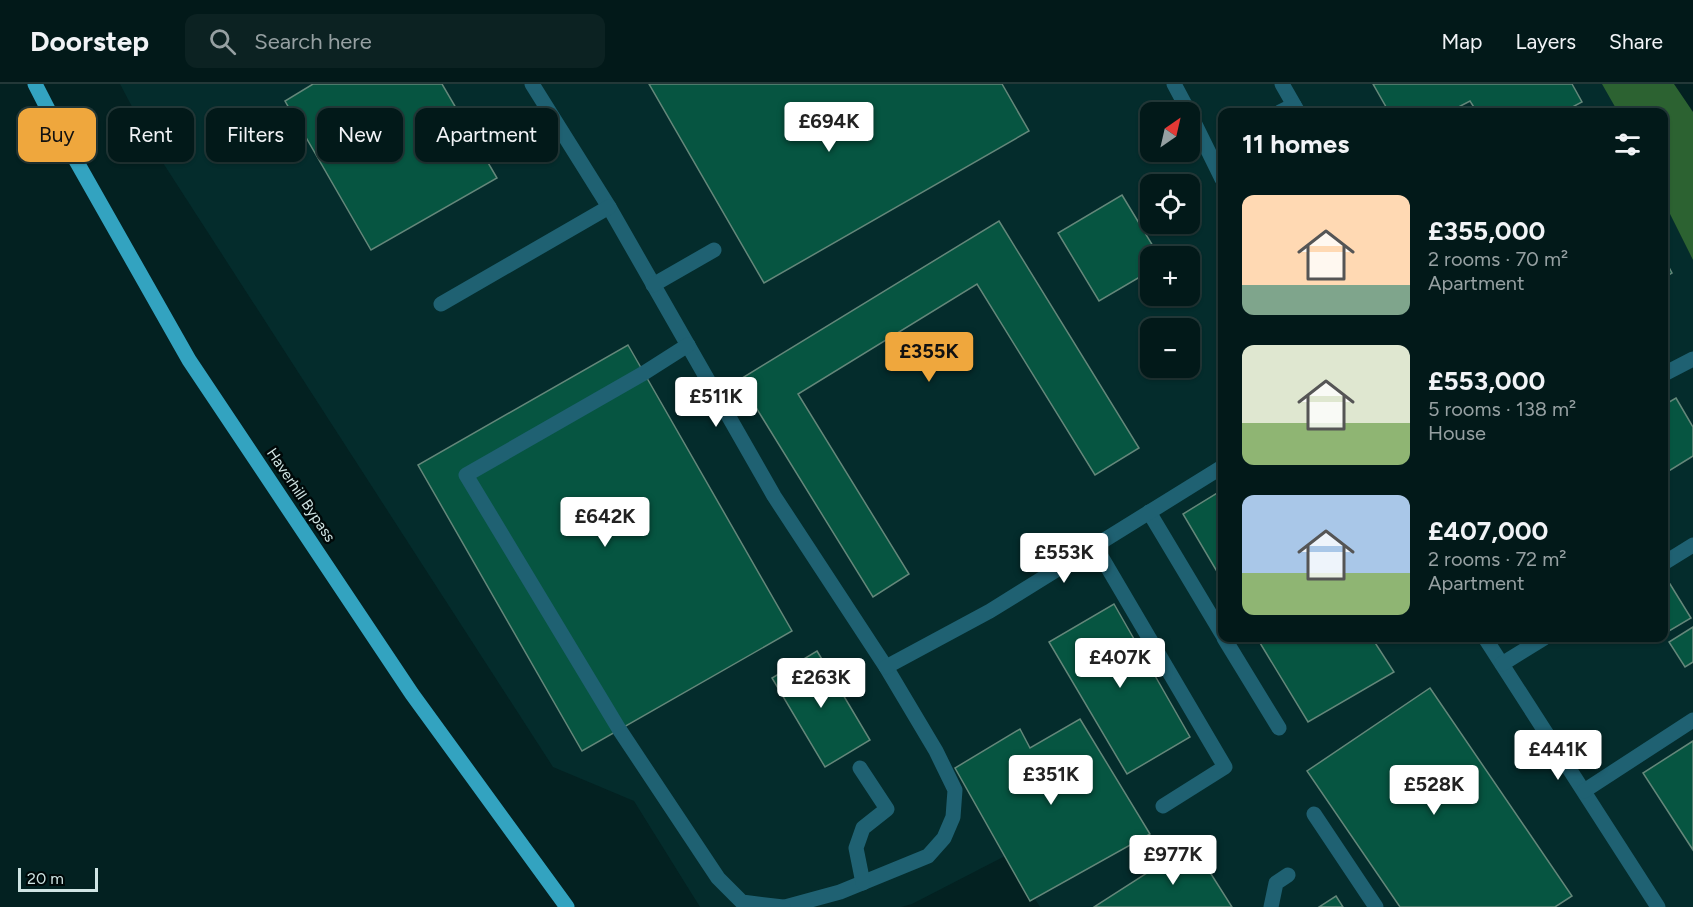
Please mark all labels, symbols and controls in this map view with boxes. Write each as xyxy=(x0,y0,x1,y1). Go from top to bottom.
search box xyxy=(185,14,605,68)
text: Doorstep xyxy=(30,24,149,58)
icon: search xyxy=(206,25,239,58)
text: Search here xyxy=(254,28,372,55)
text: Map xyxy=(1442,29,1482,54)
text: Layers xyxy=(1515,29,1576,54)
text: Share xyxy=(1609,29,1663,54)
pin: £694K xyxy=(787,102,871,153)
north arrow xyxy=(1140,102,1200,162)
map controls xyxy=(1140,102,1200,378)
chip: Buy xyxy=(18,108,96,162)
chip: Rent xyxy=(108,108,194,162)
chip: Filters xyxy=(206,108,305,162)
chip: New xyxy=(317,108,403,162)
chip: Apartment xyxy=(415,108,558,162)
text: £694K xyxy=(798,109,860,133)
text: 11 homes xyxy=(1242,128,1349,160)
icon: filters xyxy=(1611,128,1644,161)
button: locate xyxy=(1140,174,1200,234)
text: £355,000 xyxy=(1428,215,1545,247)
icon: home xyxy=(1290,219,1362,291)
button: + xyxy=(1140,246,1200,306)
text: 2 rooms · 70 m² xyxy=(1428,247,1568,271)
text: Apartment xyxy=(1428,271,1525,295)
button: − xyxy=(1140,318,1200,378)
pin: £355K xyxy=(887,332,971,383)
text: £355K xyxy=(899,339,959,363)
text: £553,000 xyxy=(1428,365,1545,397)
icon: home xyxy=(1290,369,1362,441)
pin: £511K xyxy=(674,377,758,428)
text: £511K xyxy=(689,384,743,408)
text: 5 rooms · 138 m² xyxy=(1428,397,1576,421)
text: House xyxy=(1428,421,1486,445)
street label: Haverhill Bypass xyxy=(263,445,339,545)
pin: £642K xyxy=(563,497,647,548)
text: £642K xyxy=(574,504,636,528)
text: £407,000 xyxy=(1428,515,1548,547)
icon: home xyxy=(1290,519,1362,591)
pin: £553K xyxy=(1022,533,1106,584)
text: £553K xyxy=(1034,540,1094,564)
text: 2 rooms · 72 m² xyxy=(1428,547,1566,571)
text: Apartment xyxy=(1428,571,1525,595)
pin: £407K xyxy=(1078,638,1162,689)
text: £407K xyxy=(1089,645,1151,669)
pin: £263K xyxy=(779,658,863,709)
text: £263K xyxy=(791,665,851,689)
pin: £441K xyxy=(1516,730,1600,781)
text: £441K xyxy=(1529,737,1587,761)
pin: £351K xyxy=(1009,755,1093,806)
text: £351K xyxy=(1023,762,1079,786)
pin: £528K xyxy=(1392,765,1476,816)
text: £528K xyxy=(1404,772,1464,796)
pin: £977K xyxy=(1131,835,1215,886)
text: £977K xyxy=(1143,842,1203,866)
scale bar xyxy=(18,865,98,892)
text: 20 m xyxy=(27,869,64,888)

